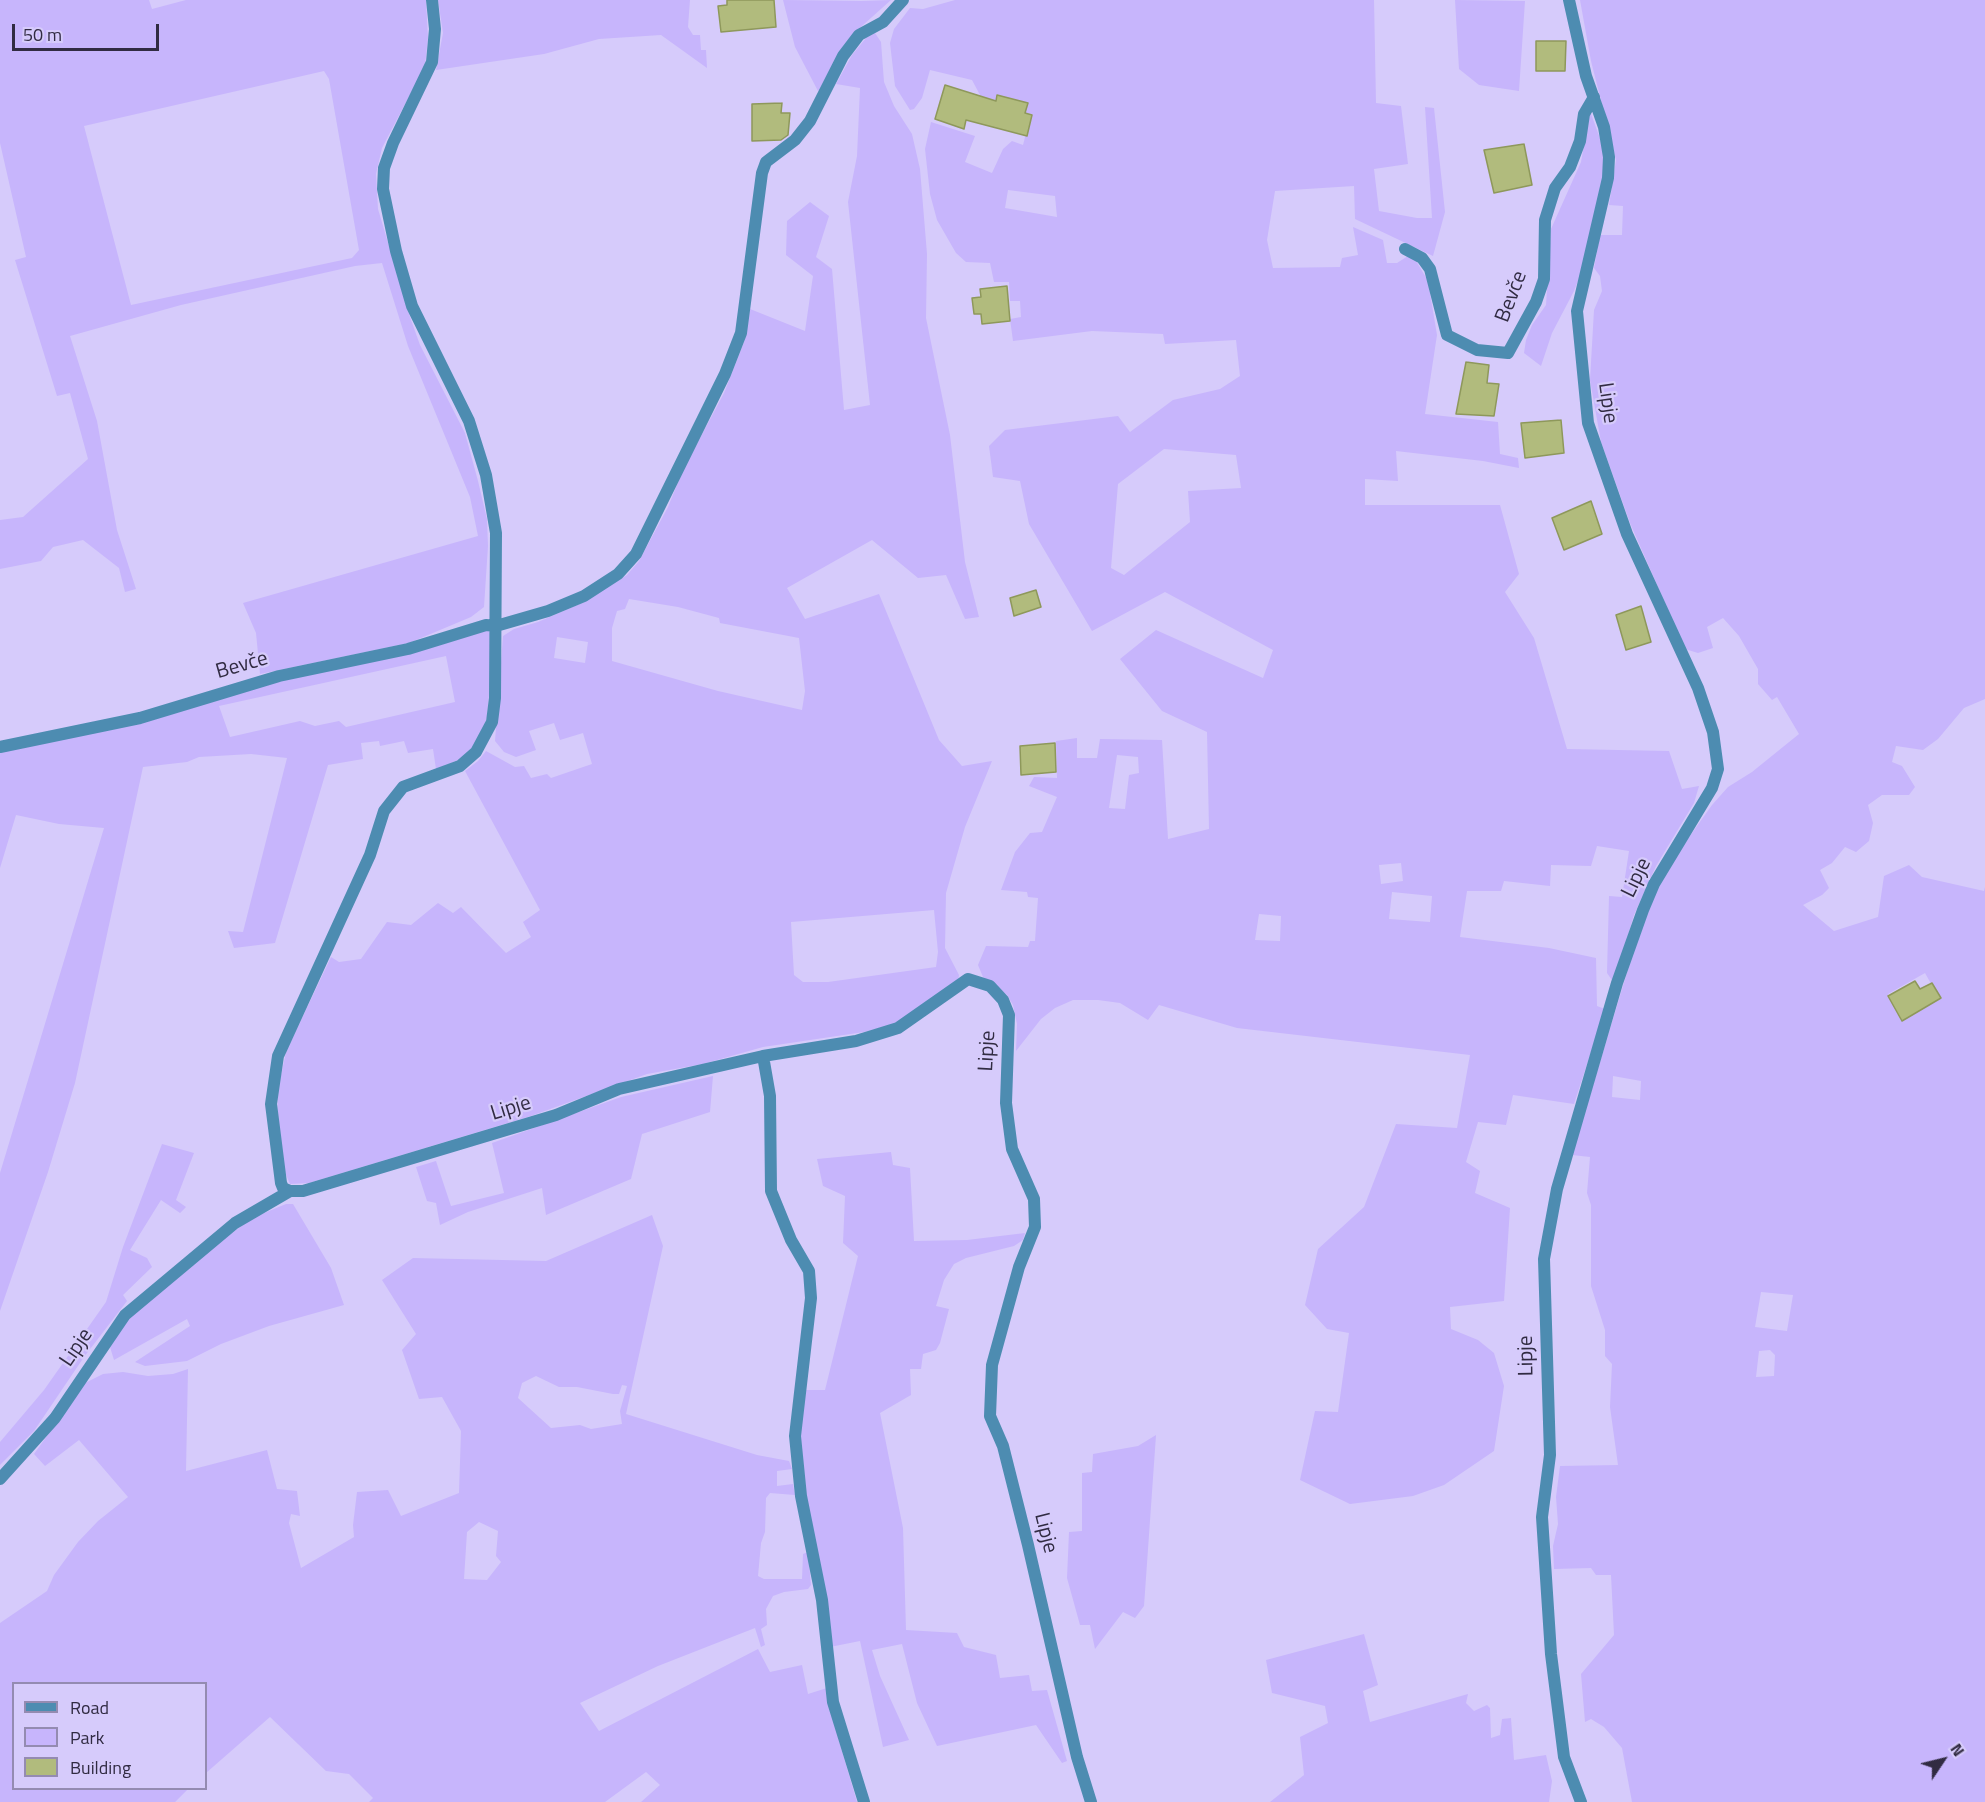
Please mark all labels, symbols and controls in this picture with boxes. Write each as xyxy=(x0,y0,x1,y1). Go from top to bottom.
scale bar xyxy=(15,12,162,50)
text: 50 m xyxy=(23,21,62,48)
street label: Bevče xyxy=(1491,268,1533,326)
street label: Lipje xyxy=(1592,381,1622,425)
street label: Bevče xyxy=(213,647,271,685)
street label: Lipje xyxy=(1617,854,1657,902)
street label: Lipje xyxy=(974,1030,1002,1072)
street label: Lipje xyxy=(488,1091,534,1127)
street label: Lipje xyxy=(55,1324,99,1372)
street label: Lipje xyxy=(1514,1335,1540,1377)
street label: Lipje xyxy=(1028,1510,1062,1556)
legend xyxy=(12,1682,207,1790)
text: Road xyxy=(70,1694,109,1721)
text: Park xyxy=(70,1724,104,1751)
north arrow xyxy=(1913,1730,1973,1790)
text: N xyxy=(1945,1738,1971,1761)
text: Building xyxy=(70,1754,131,1781)

